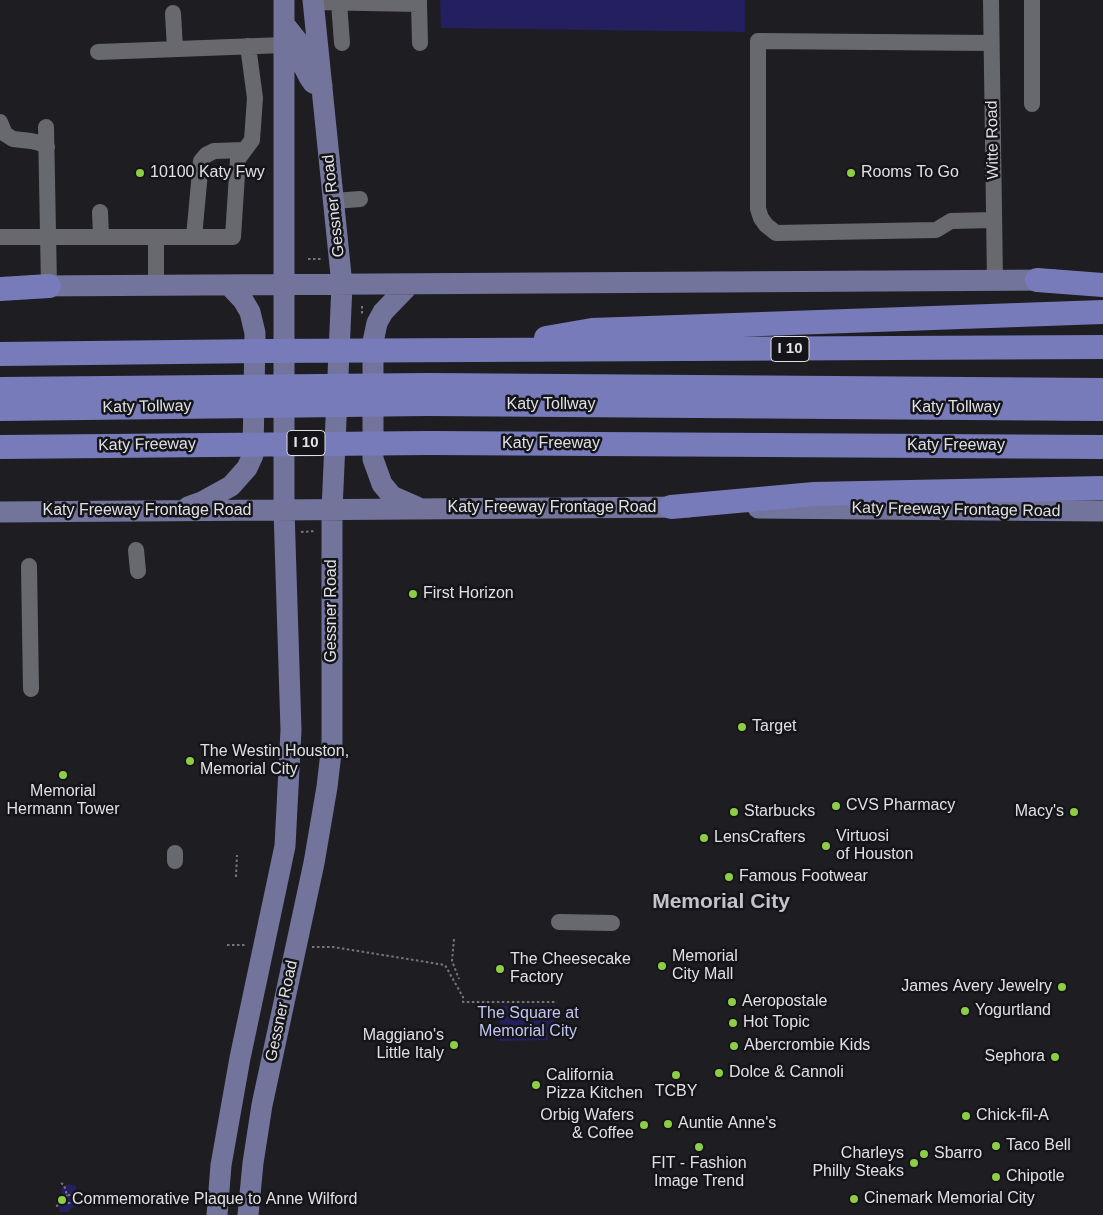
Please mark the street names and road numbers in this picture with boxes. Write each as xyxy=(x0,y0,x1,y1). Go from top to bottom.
street label: Witte Road xyxy=(983,100,1003,180)
street label: Gessner Road xyxy=(319,154,349,258)
road number: I 10 xyxy=(771,336,809,362)
street label: Katy Tollway xyxy=(507,395,595,415)
street label: Katy Tollway xyxy=(102,397,192,417)
street label: Katy Tollway xyxy=(912,398,1000,418)
road number: I 10 xyxy=(287,430,325,456)
street label: Katy Freeway xyxy=(502,434,600,454)
street label: Katy Freeway xyxy=(98,435,196,455)
street label: Katy Freeway xyxy=(907,436,1005,456)
street label: Katy Freeway Frontage Road xyxy=(448,498,656,518)
street label: Katy Freeway Frontage Road xyxy=(851,499,1061,521)
street label: Katy Freeway Frontage Road xyxy=(43,501,251,521)
street label: Gessner Road xyxy=(322,559,342,663)
street label: Gessner Road xyxy=(262,959,302,1063)

